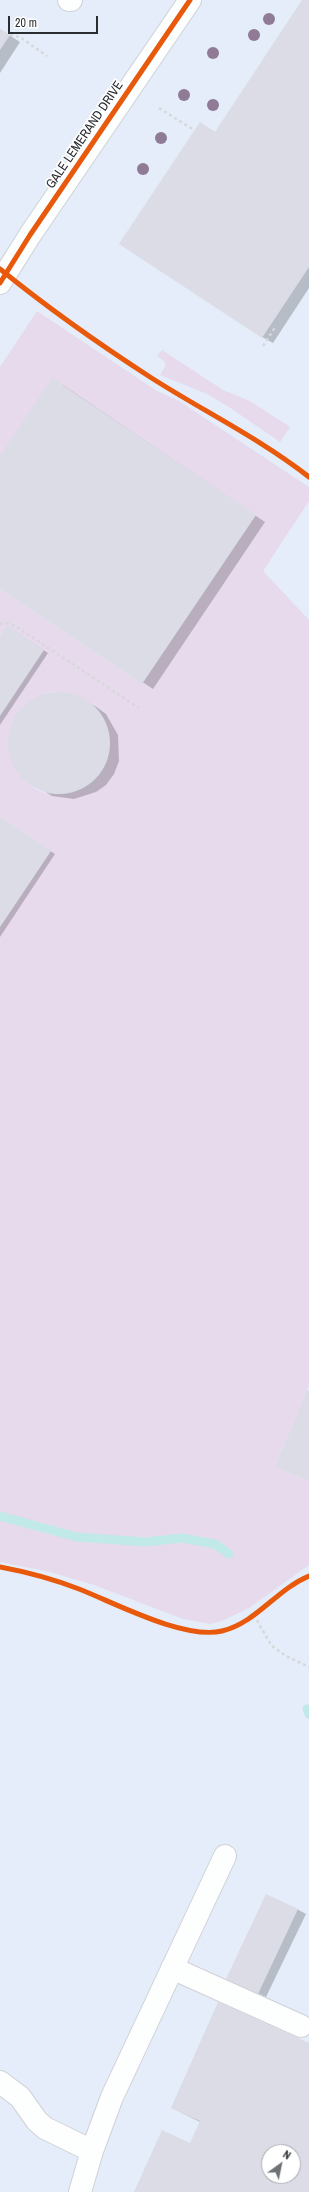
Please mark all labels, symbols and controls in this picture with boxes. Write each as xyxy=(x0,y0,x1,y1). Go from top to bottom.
scale bar xyxy=(10,8,100,34)
text: 20 m xyxy=(15,15,37,31)
street label: GALE LEMERAND DRIVE xyxy=(43,78,127,192)
north arrow xyxy=(261,2144,301,2184)
text: N xyxy=(280,2147,294,2162)

